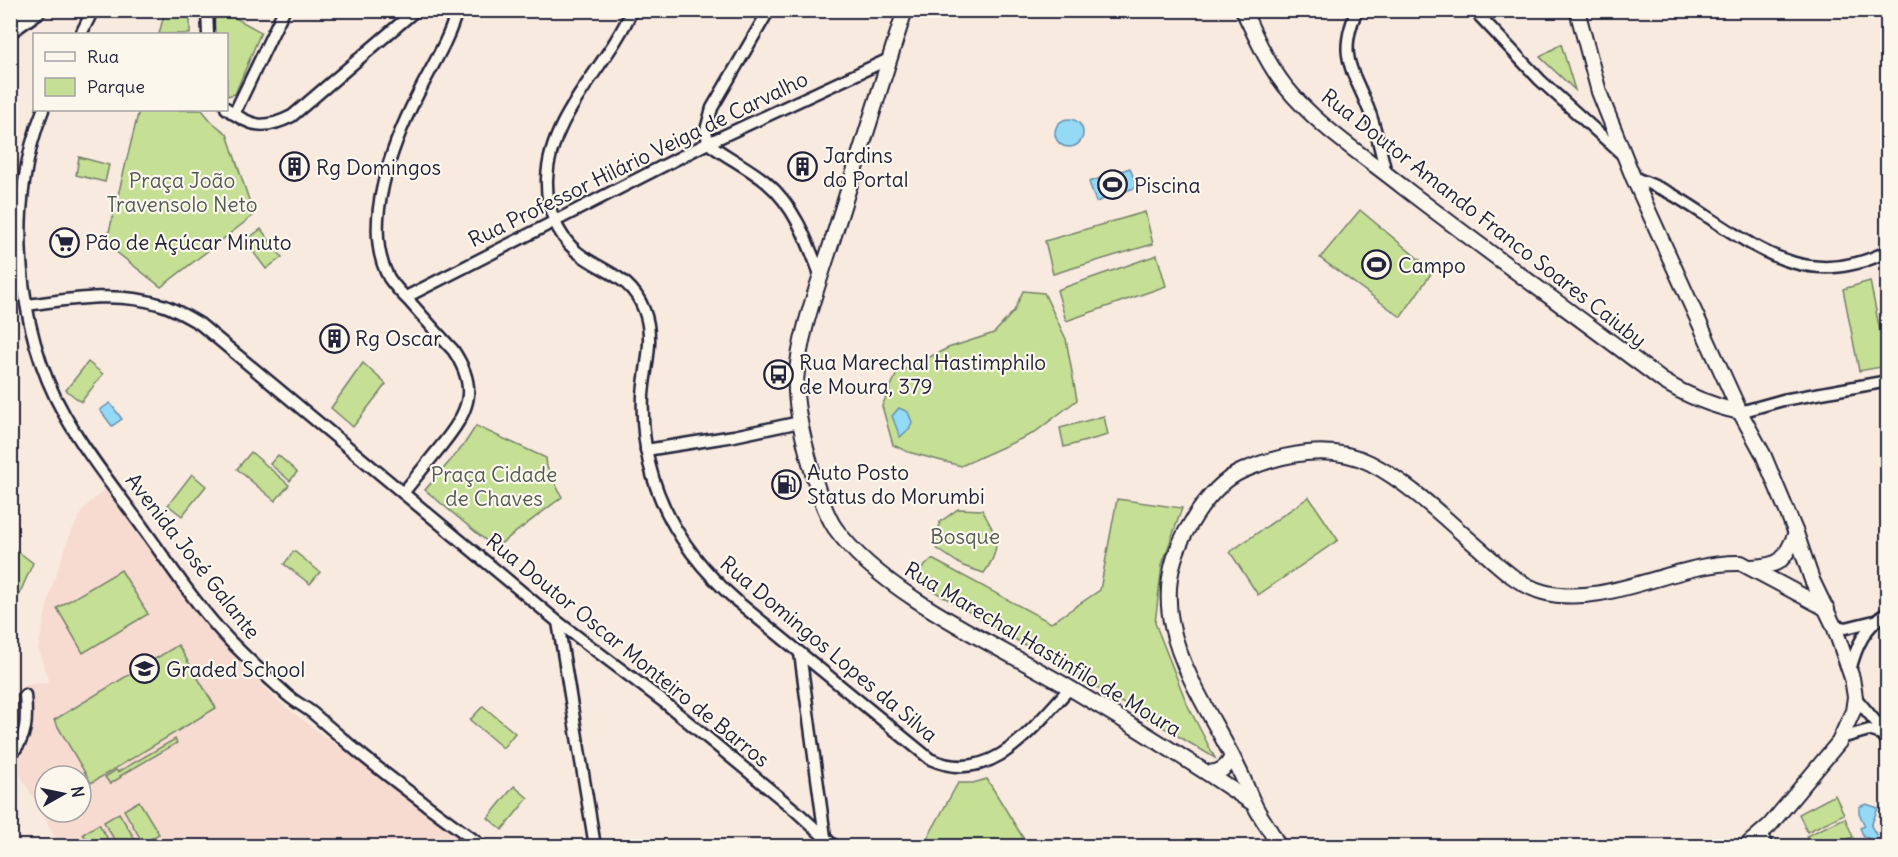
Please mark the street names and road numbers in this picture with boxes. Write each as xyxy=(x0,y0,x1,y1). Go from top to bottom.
street label: Rua Professor Hilário Veiga de Carvalho xyxy=(464,65,812,253)
street label: Rua Doutor Amando Franco Soares Caiuby xyxy=(1316,83,1652,353)
street label: Avenida José Galante xyxy=(120,468,266,644)
street label: Rua Doutor Oscar Monteiro de Barros xyxy=(481,527,775,773)
street label: Rua Domingos Lopes da Silva xyxy=(715,550,943,748)
street label: Rua Marechal Hastinfilo de Moura xyxy=(900,555,1186,743)

